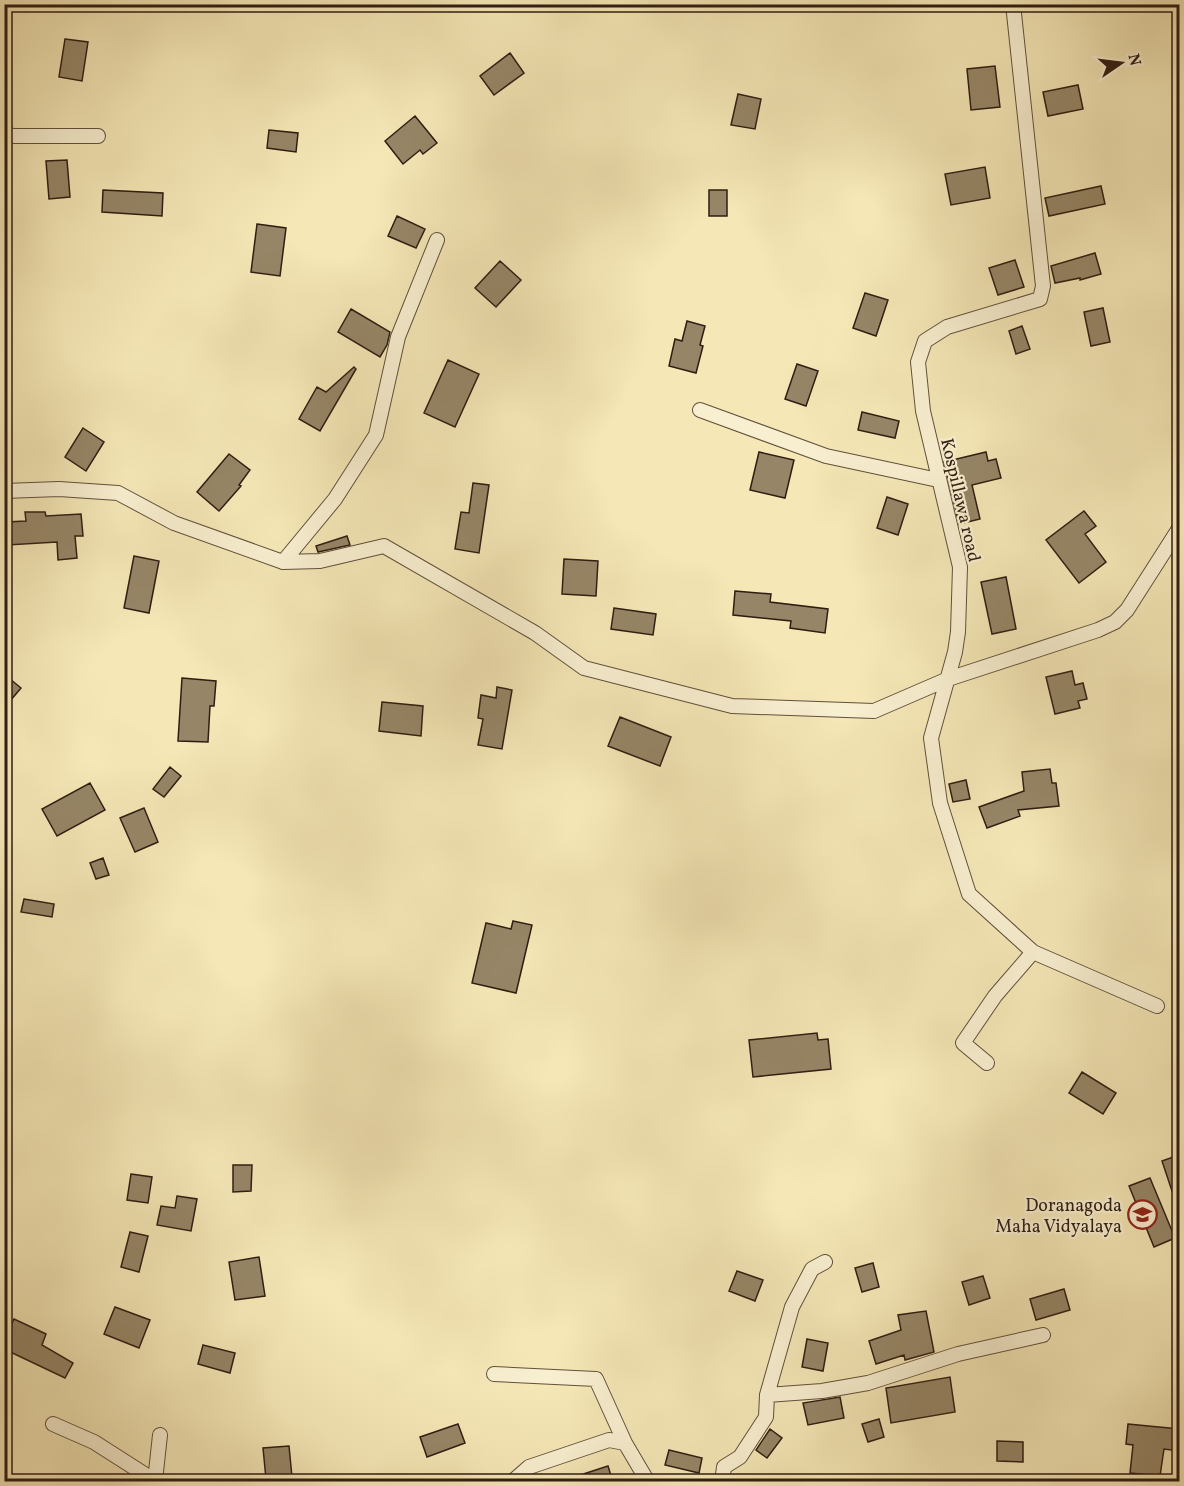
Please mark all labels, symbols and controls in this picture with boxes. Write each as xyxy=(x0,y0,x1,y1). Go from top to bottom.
north arrow xyxy=(1091,33,1151,93)
text: N xyxy=(1122,52,1146,69)
street label: Kospillawa road xyxy=(933,436,986,565)
place label: Doranagoda Maha Vidyalaya xyxy=(995,1194,1122,1240)
school or university icon: Doranagoda Maha Vidyalaya xyxy=(1127,1199,1159,1231)

